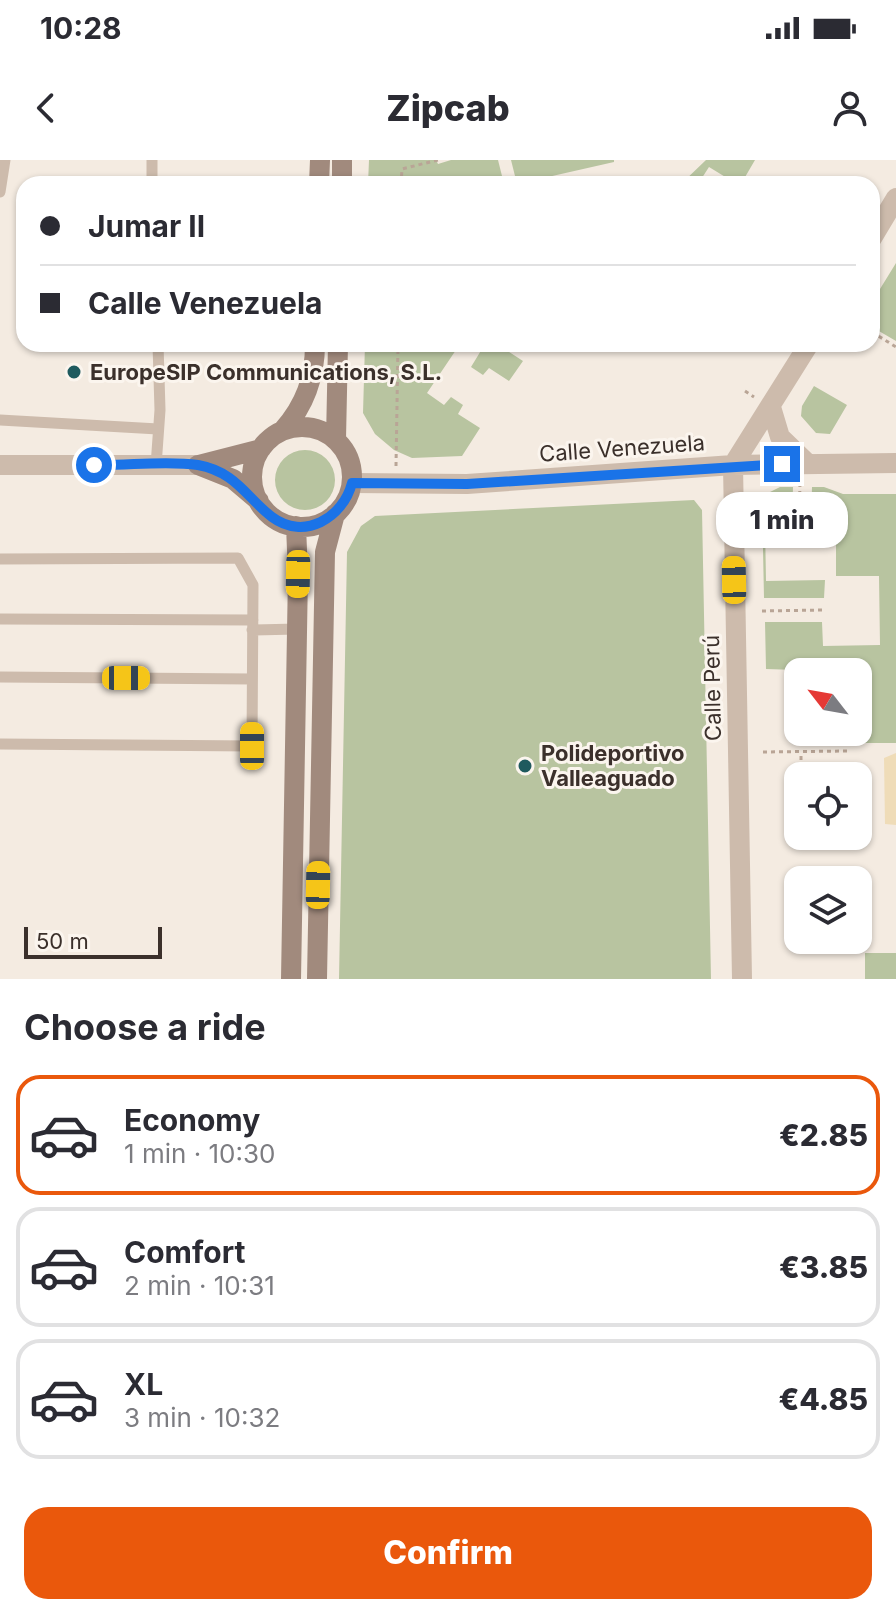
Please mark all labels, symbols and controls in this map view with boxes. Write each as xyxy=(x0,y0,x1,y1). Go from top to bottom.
text: 10:28 xyxy=(40,10,122,46)
icon: back xyxy=(24,86,68,130)
text: Zipcab xyxy=(386,86,510,130)
icon: person xyxy=(828,86,872,130)
text: Jumar II xyxy=(88,208,205,244)
text: Calle Venezuela xyxy=(88,285,323,321)
place label: EuropeSIP Communications, S.L. xyxy=(90,359,442,385)
marker: EuropeSIP Communications, S.L. xyxy=(65,363,83,381)
street label: Calle Venezuela xyxy=(538,429,706,467)
route end xyxy=(764,446,800,482)
route start xyxy=(76,447,112,483)
callout: 1 min xyxy=(716,492,848,548)
text: 1 min xyxy=(749,504,815,535)
car xyxy=(286,550,310,598)
car xyxy=(722,556,746,604)
street label: Calle Perú xyxy=(698,635,726,741)
north arrow xyxy=(784,658,872,746)
map controls xyxy=(784,658,872,954)
car xyxy=(102,666,150,690)
car xyxy=(240,722,264,770)
place label: Polideportivo Valleaguado xyxy=(541,740,685,791)
marker: Polideportivo Valleaguado xyxy=(516,757,534,775)
button: locate xyxy=(784,762,872,850)
car xyxy=(306,861,330,909)
button: layers xyxy=(784,866,872,954)
scale bar xyxy=(24,923,162,959)
text: 50 m xyxy=(36,928,89,954)
text: Choose a ride xyxy=(24,1005,266,1049)
icon: car xyxy=(28,1099,100,1171)
text: Economy xyxy=(124,1102,260,1138)
text: €2.85 xyxy=(779,1117,868,1153)
text: 1 min · 10:30 xyxy=(124,1138,275,1169)
icon: car xyxy=(28,1231,100,1303)
text: Comfort xyxy=(124,1234,245,1270)
text: €3.85 xyxy=(779,1249,868,1285)
text: 2 min · 10:31 xyxy=(124,1270,275,1301)
icon: car xyxy=(28,1363,100,1435)
text: XL xyxy=(124,1366,163,1402)
text: €4.85 xyxy=(778,1381,868,1417)
text: 3 min · 10:32 xyxy=(124,1402,280,1433)
button: Confirm xyxy=(24,1507,872,1599)

